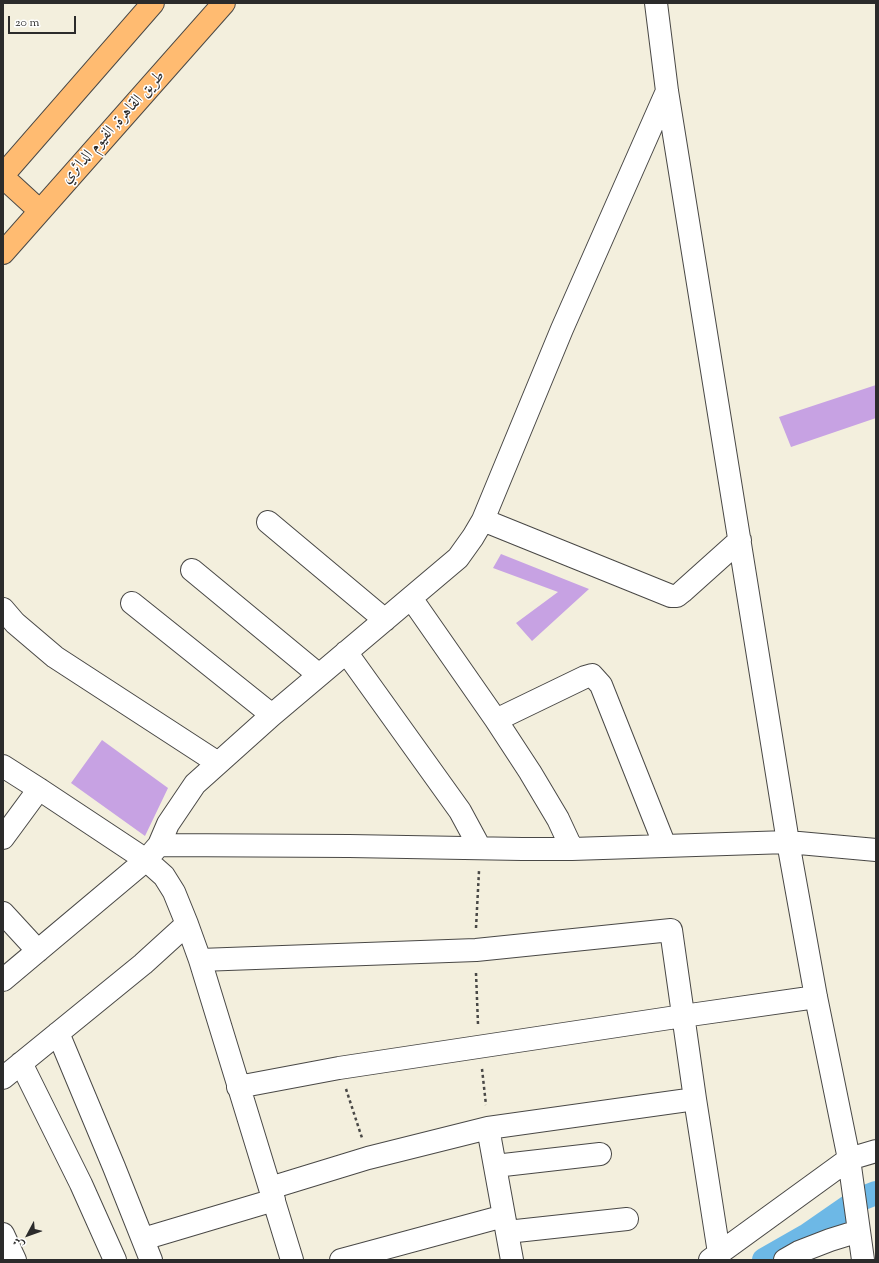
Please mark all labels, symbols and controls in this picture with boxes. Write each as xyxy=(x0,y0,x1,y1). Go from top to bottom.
scale bar xyxy=(10,8,78,34)
text: 20 m xyxy=(15,14,39,32)
street label: طريق القاهرة, الفيوم الدائري xyxy=(58,67,170,189)
north arrow xyxy=(8,1215,48,1255)
text: ش xyxy=(9,1234,29,1252)

